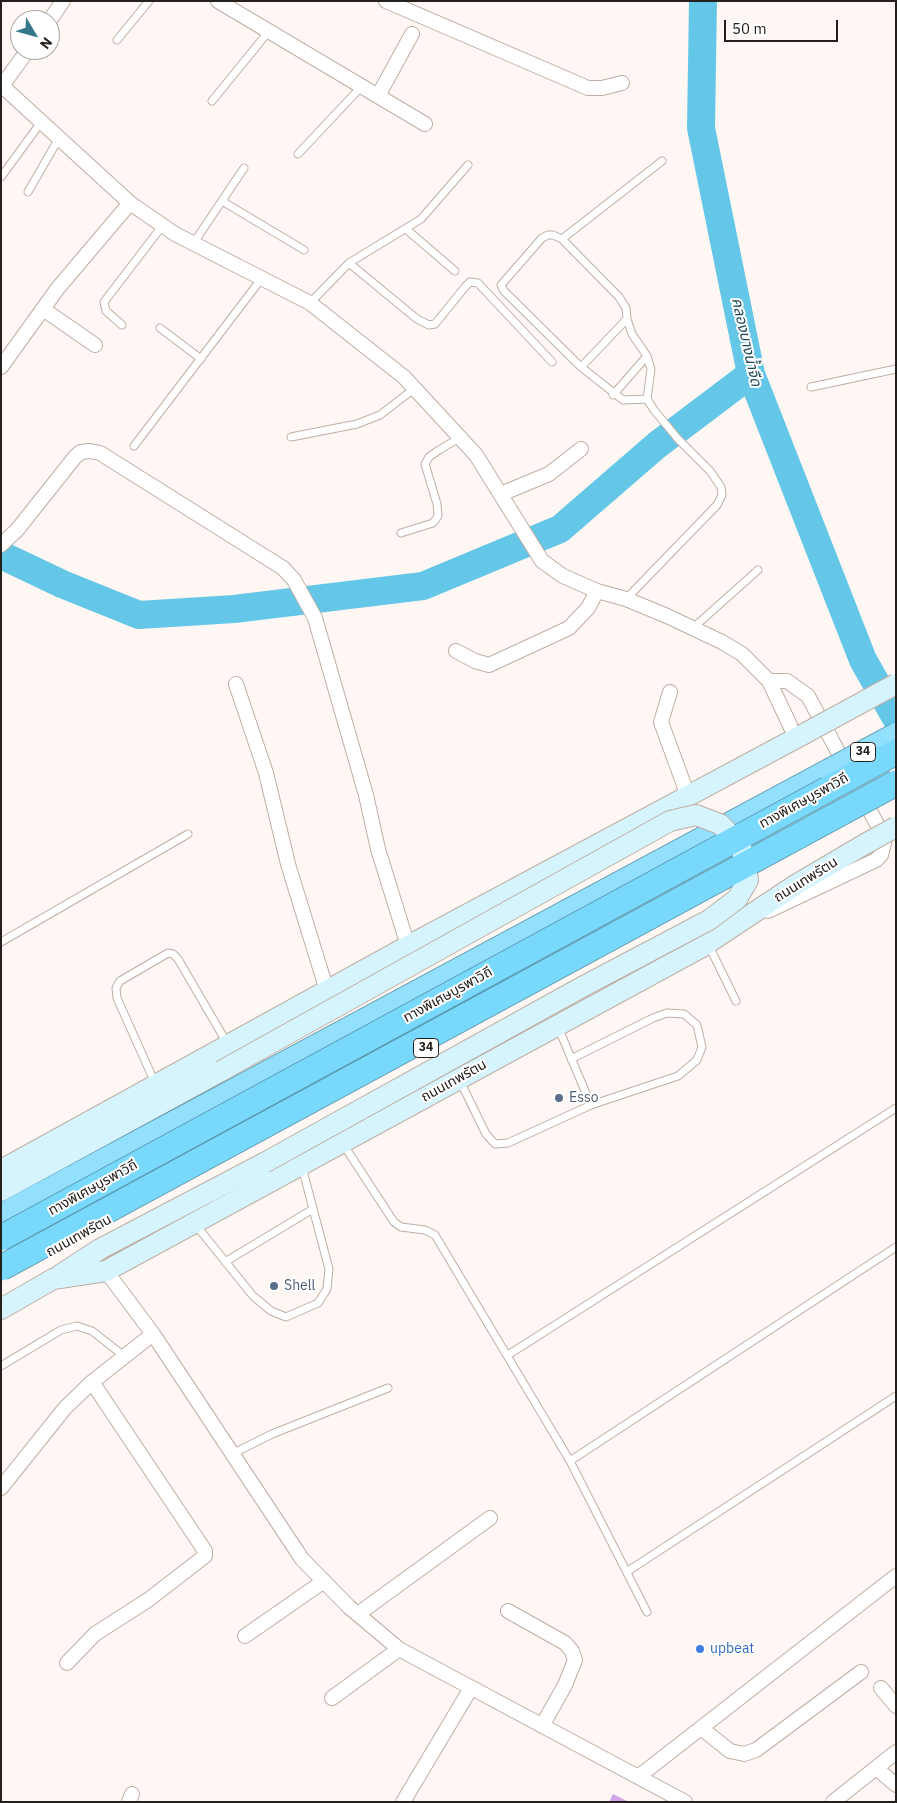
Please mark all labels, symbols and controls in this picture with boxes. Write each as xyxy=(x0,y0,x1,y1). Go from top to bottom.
north arrow xyxy=(10,10,60,60)
scale bar xyxy=(727,10,841,42)
text: 50 m xyxy=(732,19,767,38)
text: N xyxy=(36,34,56,53)
water label: คลองบางน้ำจืด xyxy=(727,296,765,388)
road number: 34 xyxy=(850,742,876,762)
street label: ทางพิเศษบูรพาวิถี xyxy=(757,770,851,832)
street label: ถนนเทพรัตน xyxy=(771,854,841,906)
street label: ทางพิเศษบูรพาวิถี xyxy=(401,964,495,1026)
road number: 34 xyxy=(414,1038,438,1058)
street label: ถนนเทพรัตน xyxy=(418,1056,490,1106)
place label: Esso xyxy=(569,1090,599,1106)
marker: Esso xyxy=(553,1092,565,1104)
street label: ทางพิเศษบูรพาวิถี xyxy=(46,1157,140,1219)
street label: ถนนเทพรัตน xyxy=(43,1211,115,1261)
place label: Shell xyxy=(284,1278,315,1294)
marker: Shell xyxy=(268,1280,280,1292)
place label: upbeat xyxy=(710,1641,754,1657)
marker: upbeat xyxy=(694,1643,706,1655)

